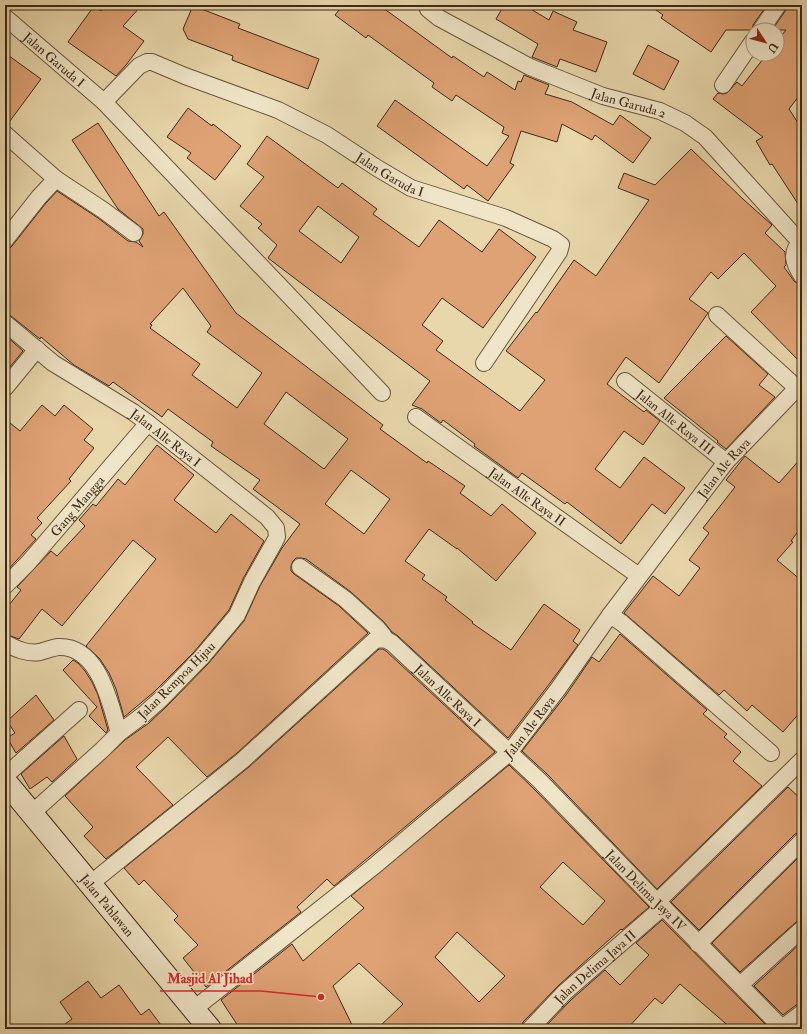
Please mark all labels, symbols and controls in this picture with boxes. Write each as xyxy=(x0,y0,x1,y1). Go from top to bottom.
north arrow xyxy=(745,22,785,62)
street label: Jalan Garuda I xyxy=(19,29,88,91)
text: U xyxy=(764,40,781,56)
street label: Jalan Garuda 2 xyxy=(588,85,669,122)
street label: Jalan Garuda I xyxy=(352,149,426,201)
street label: Jalan Alle Raya III xyxy=(632,386,717,459)
street label: Jalan Alle Raya I xyxy=(126,405,204,471)
street label: Jalan Ale Raya xyxy=(694,434,754,502)
street label: Jalan Alle Raya II xyxy=(485,464,568,530)
street label: Gang Mangga xyxy=(47,472,109,540)
street label: Jalan Rempoa Hijau xyxy=(134,638,220,724)
street label: Jalan Alle Raya I xyxy=(410,660,484,731)
street label: Jalan Ale Raya xyxy=(501,693,559,763)
street label: Jalan Delima Jaya IV xyxy=(601,846,690,935)
street label: Jalan Pahlawan xyxy=(76,870,138,941)
street label: Jalan Delima Jaya II xyxy=(550,927,640,1008)
callout: Masjid Al Jihad xyxy=(160,965,261,991)
text: Masjid Al Jihad xyxy=(166,970,253,988)

